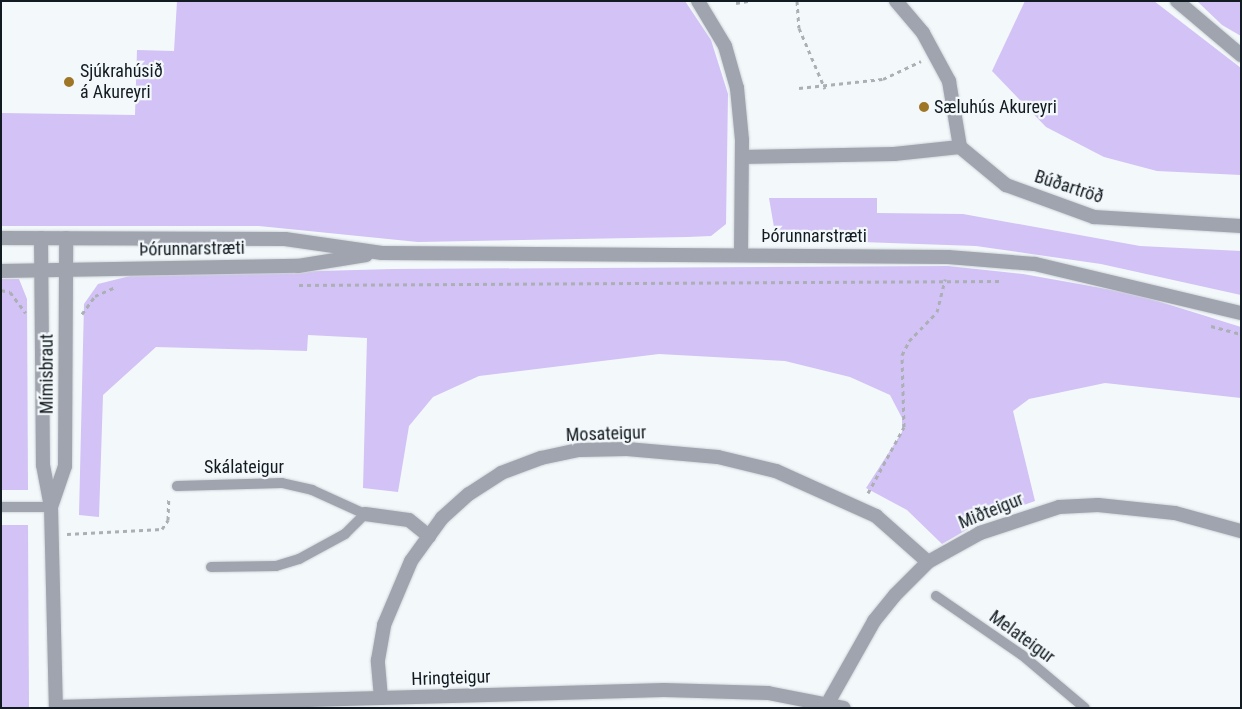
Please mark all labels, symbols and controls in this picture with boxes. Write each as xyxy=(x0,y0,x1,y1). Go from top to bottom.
place label: Sjúkrahúsið á Akureyri xyxy=(80,61,163,104)
marker: Sjúkrahúsið á Akureyri xyxy=(62,75,76,89)
place label: Sæluhús Akureyri xyxy=(934,96,1057,118)
marker: Sæluhús Akureyri xyxy=(918,101,930,113)
street label: Búðartröð xyxy=(1032,166,1106,208)
street label: Þórunnarstræti xyxy=(761,225,867,247)
street label: Þórunnarstræti xyxy=(139,237,245,261)
street label: Mímisbraut xyxy=(36,334,58,414)
street label: Mosateigur xyxy=(565,422,647,446)
street label: Skálateigur xyxy=(204,456,284,478)
street label: Miðteigur xyxy=(955,488,1027,534)
street label: Melateigur xyxy=(985,606,1059,668)
street label: Hringteigur xyxy=(411,666,491,690)

